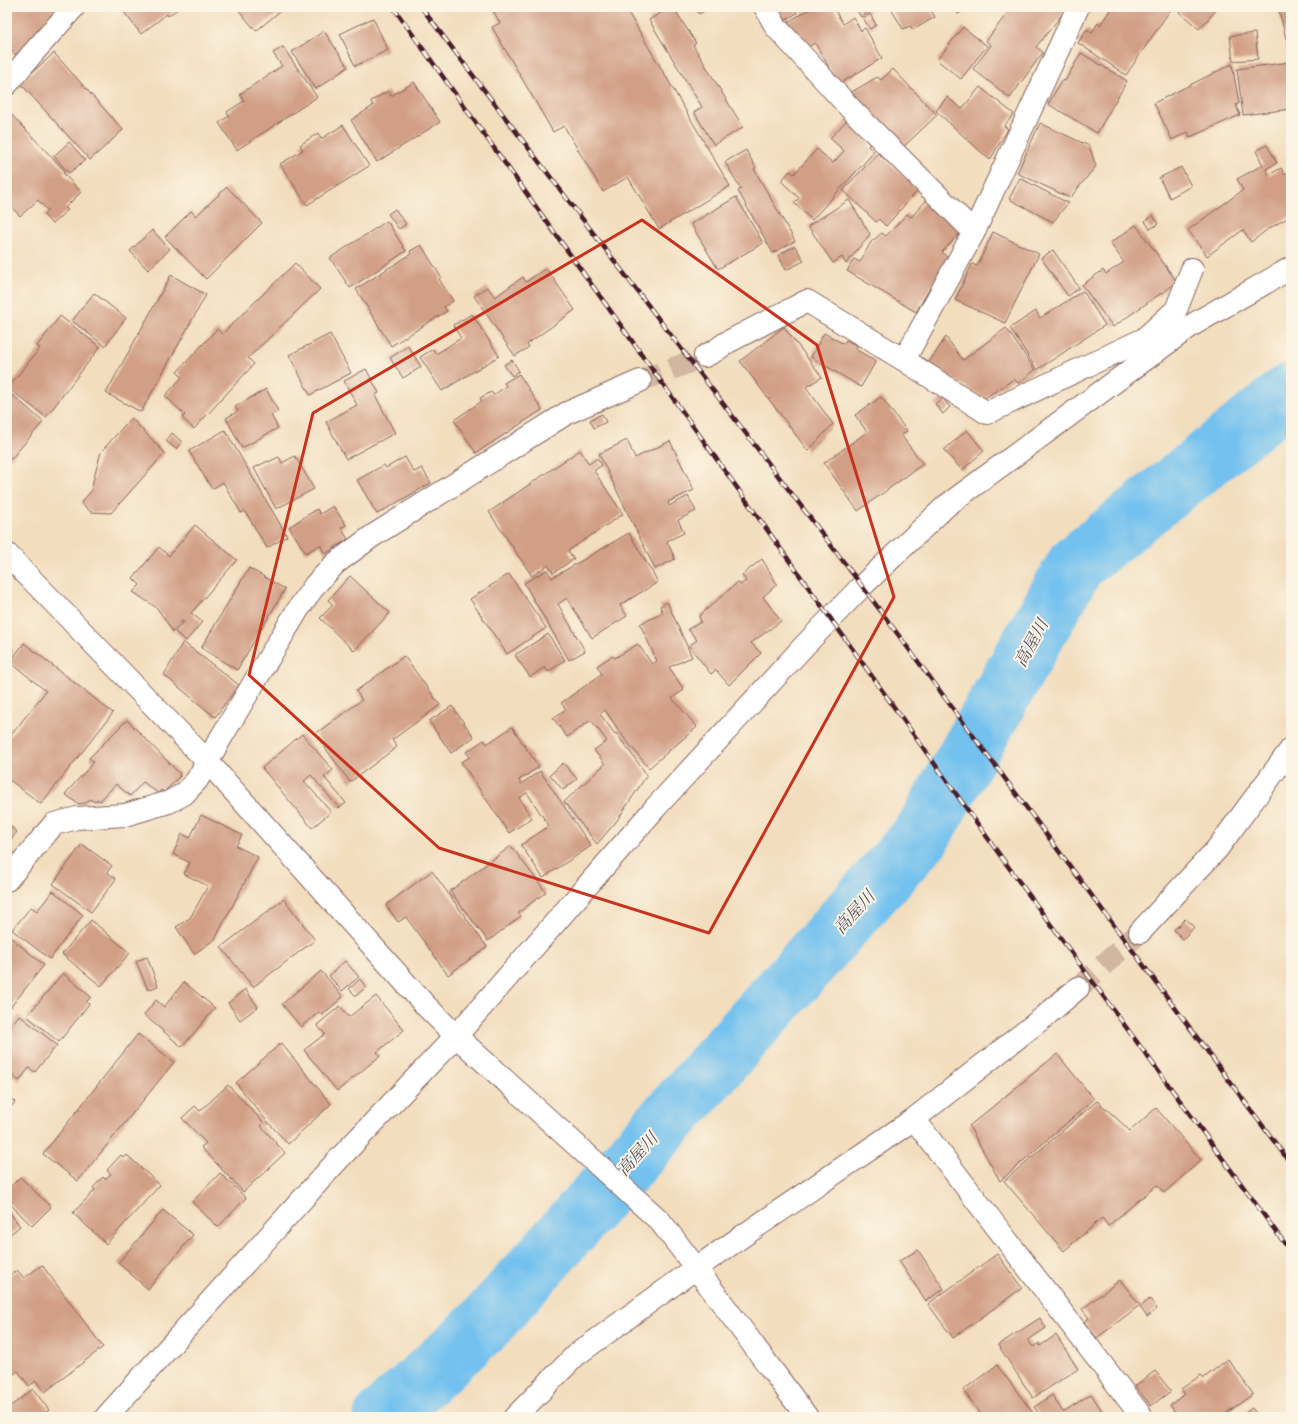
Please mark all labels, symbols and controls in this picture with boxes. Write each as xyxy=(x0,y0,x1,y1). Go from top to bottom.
water label: 高屋川 xyxy=(1010,614,1054,671)
water label: 高屋川 xyxy=(830,885,881,938)
water label: 高屋川 xyxy=(613,1127,664,1180)

